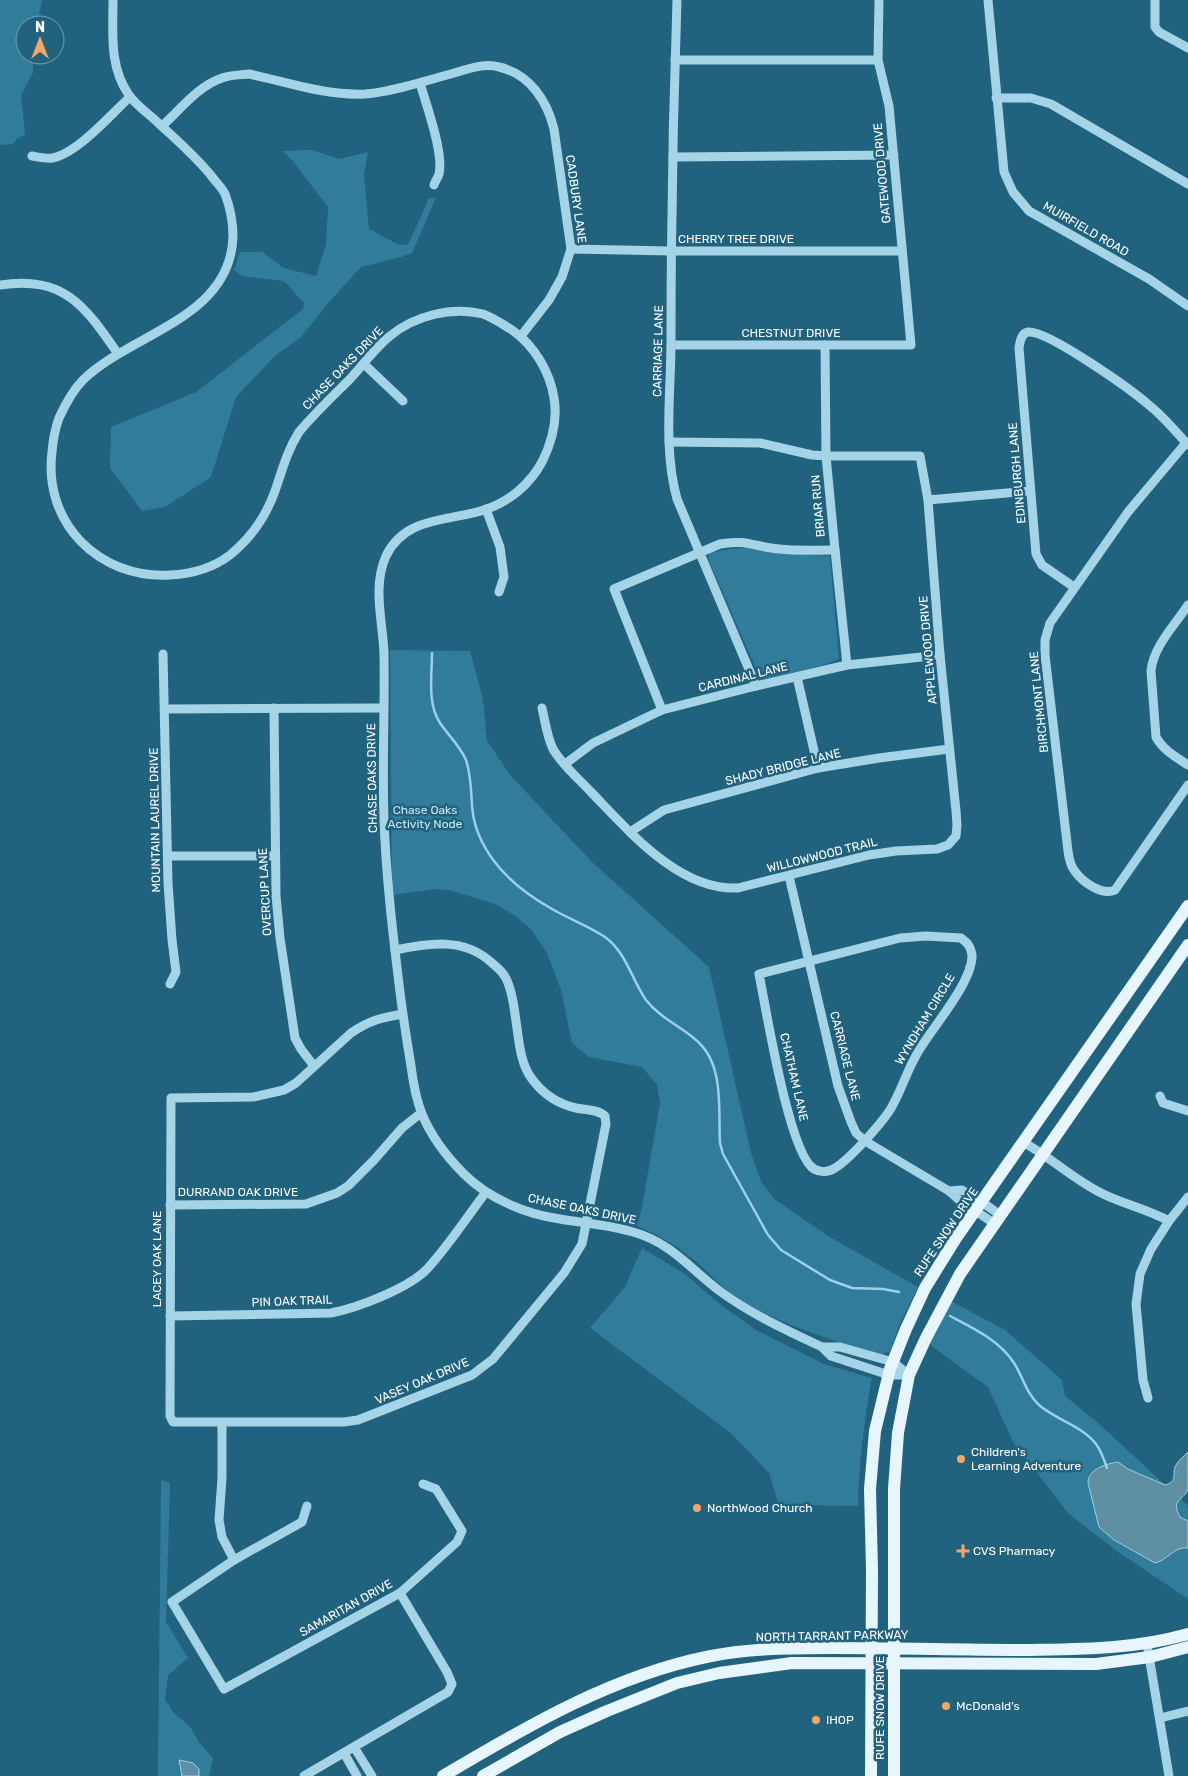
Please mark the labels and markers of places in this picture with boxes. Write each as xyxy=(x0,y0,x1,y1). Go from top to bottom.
place label: Children's Learning Adventure xyxy=(971,1445,1082,1473)
marker: Children's Learning Adventure xyxy=(955,1453,967,1465)
place label: NorthWood Church xyxy=(707,1501,813,1515)
marker: NorthWood Church xyxy=(691,1502,703,1514)
place label: CVS Pharmacy xyxy=(973,1544,1056,1558)
marker: CVS Pharmacy xyxy=(957,1545,969,1557)
place label: McDonald's xyxy=(956,1699,1020,1713)
marker: McDonald's xyxy=(940,1700,952,1712)
place label: IHOP xyxy=(826,1713,854,1727)
marker: IHOP xyxy=(810,1714,822,1726)

